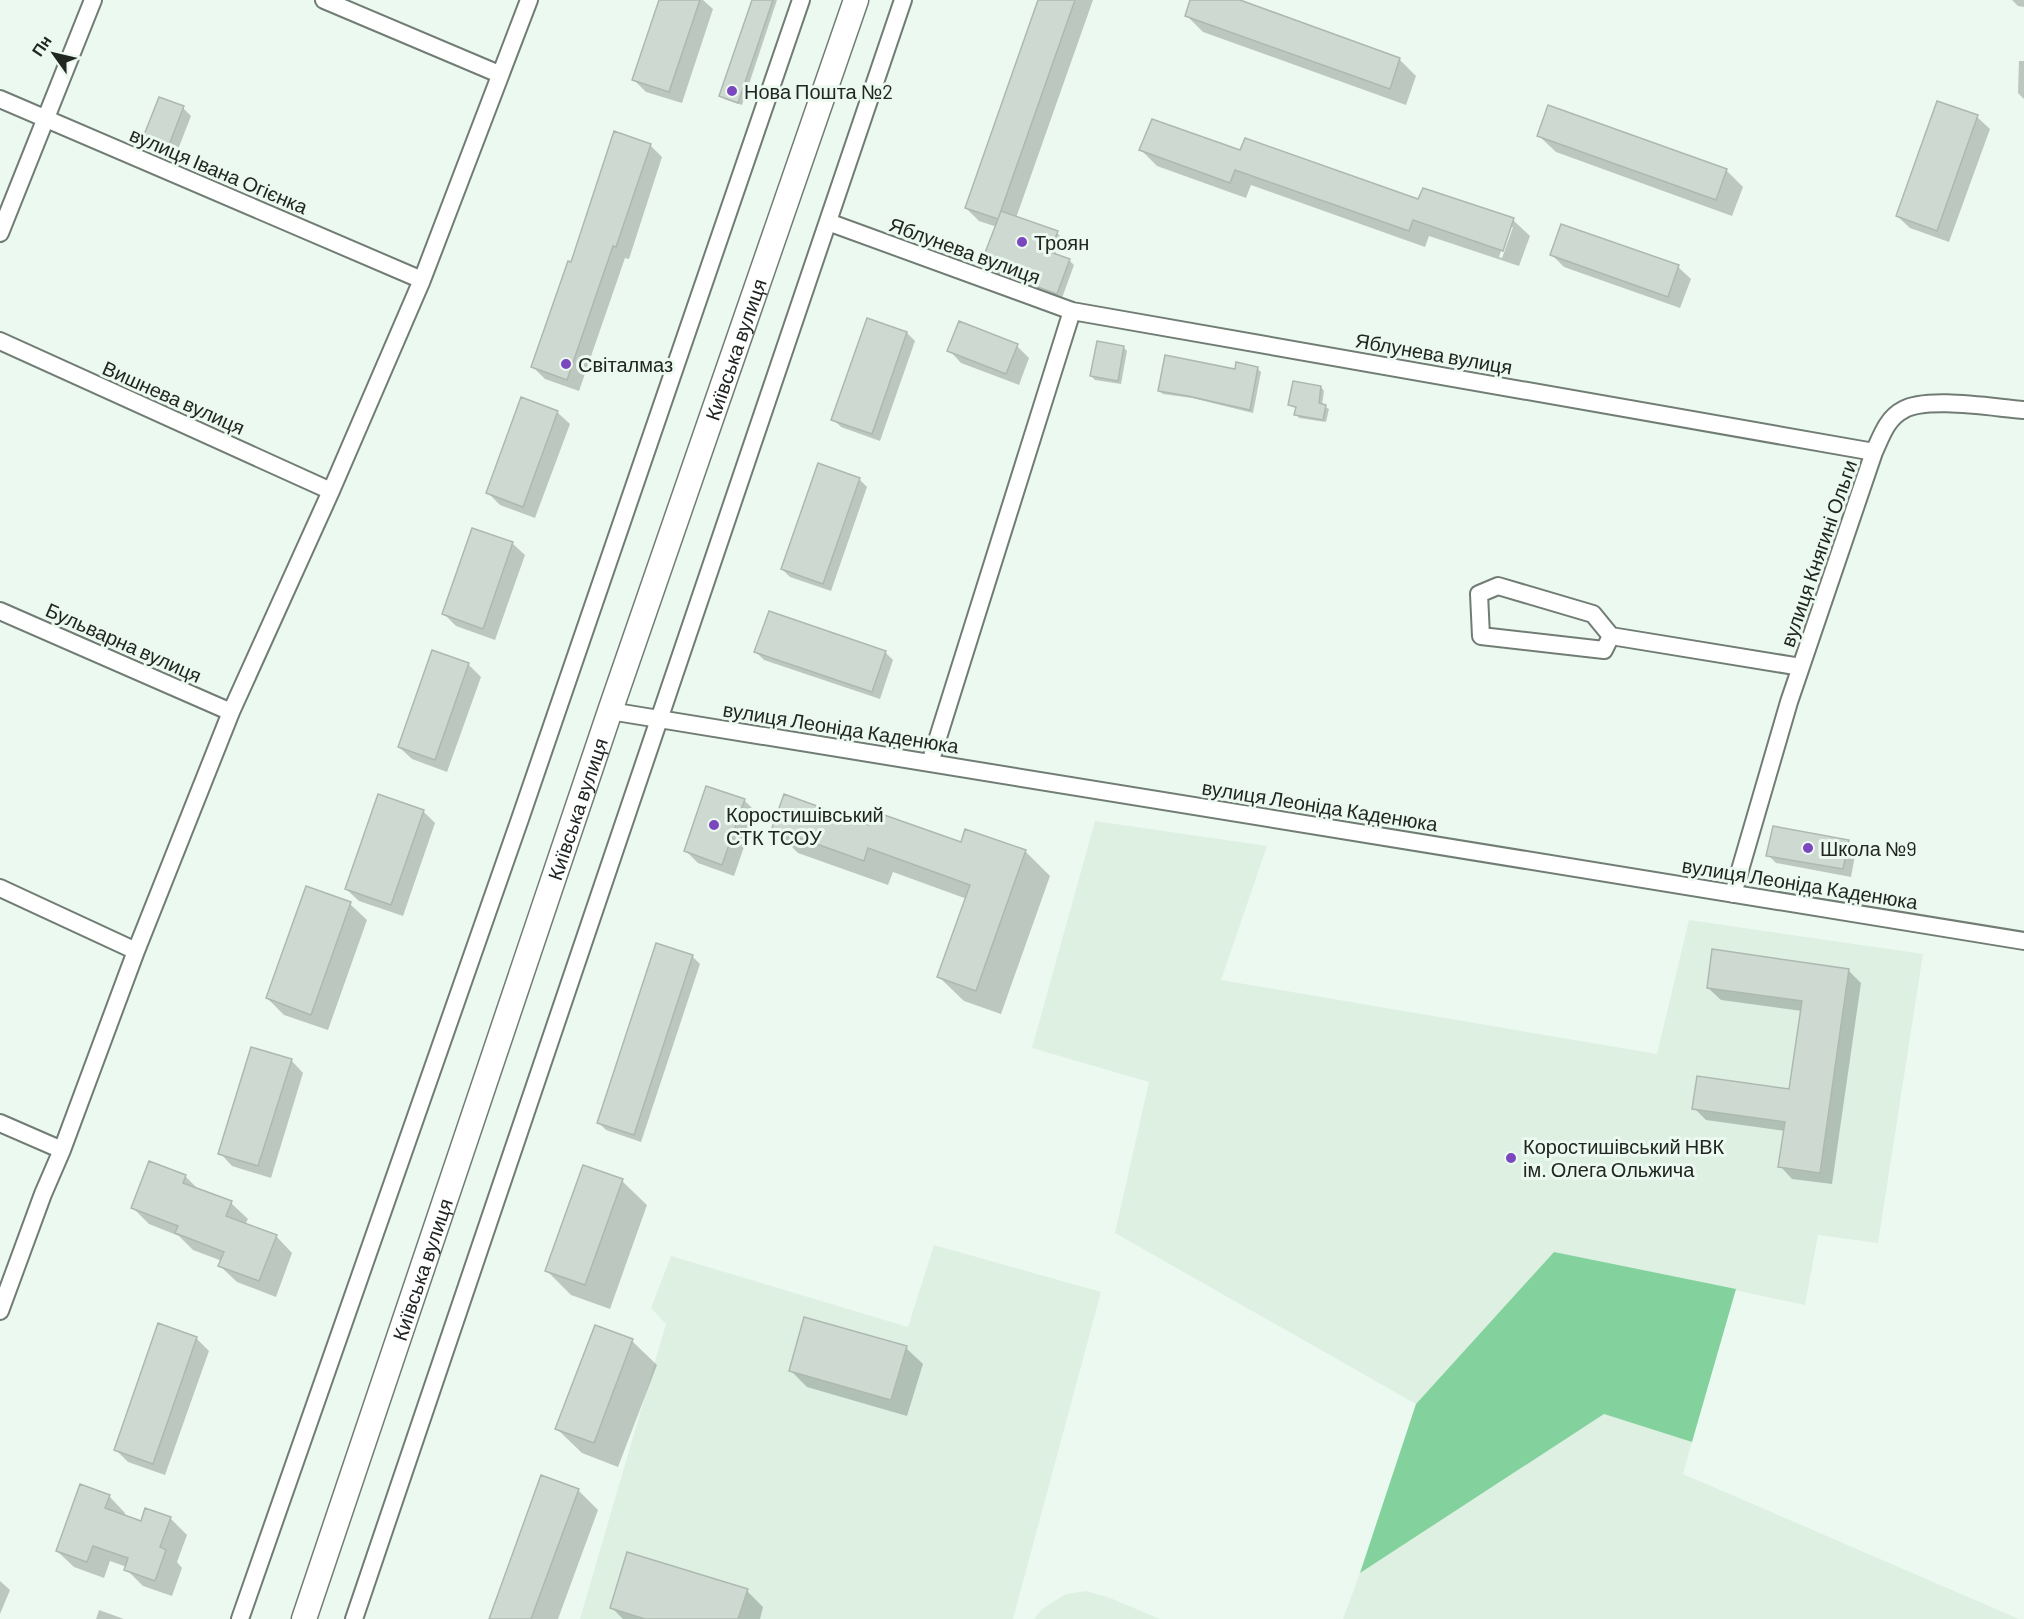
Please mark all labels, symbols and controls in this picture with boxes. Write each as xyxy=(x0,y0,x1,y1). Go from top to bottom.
north arrow xyxy=(24,24,84,84)
text: Пн xyxy=(27,31,55,59)
place label: Нова Пошта №2 xyxy=(744,79,893,103)
marker: Нова Пошта №2 xyxy=(725,84,739,98)
street label: вулиця Івана Огієнка xyxy=(126,122,312,219)
street label: Яблунева вулиця xyxy=(886,211,1044,289)
place label: Троян xyxy=(1034,230,1089,254)
marker: Троян xyxy=(1015,235,1029,249)
street label: Київська вулиця xyxy=(700,275,771,423)
street label: Яблунева вулиця xyxy=(1354,327,1514,379)
place label: Світалмаз xyxy=(578,352,673,376)
street label: Вишнева вулиця xyxy=(99,355,249,439)
marker: Світалмаз xyxy=(559,357,573,371)
street label: вулиця Княгині Ольги xyxy=(1775,456,1861,650)
street label: Бульварна вулиця xyxy=(42,597,206,687)
street label: вулиця Леоніда Каденюка xyxy=(721,696,961,758)
street label: Київська вулиця xyxy=(542,735,612,883)
street label: вулиця Леоніда Каденюка xyxy=(1200,774,1440,836)
place label: Коростишівський СТК ТСОУ xyxy=(726,802,884,849)
marker: Коростишівський СТК ТСОУ xyxy=(707,818,721,832)
place label: Школа №9 xyxy=(1820,836,1917,860)
marker: Школа №9 xyxy=(1801,841,1815,855)
street label: вулиця Леоніда Каденюка xyxy=(1680,852,1920,914)
place label: Коростишівський НВК ім. Олега Ольжича xyxy=(1523,1134,1725,1181)
marker: Коростишівський НВК ім. Олега Ольжича xyxy=(1504,1151,1518,1165)
street label: Київська вулиця xyxy=(387,1195,457,1343)

